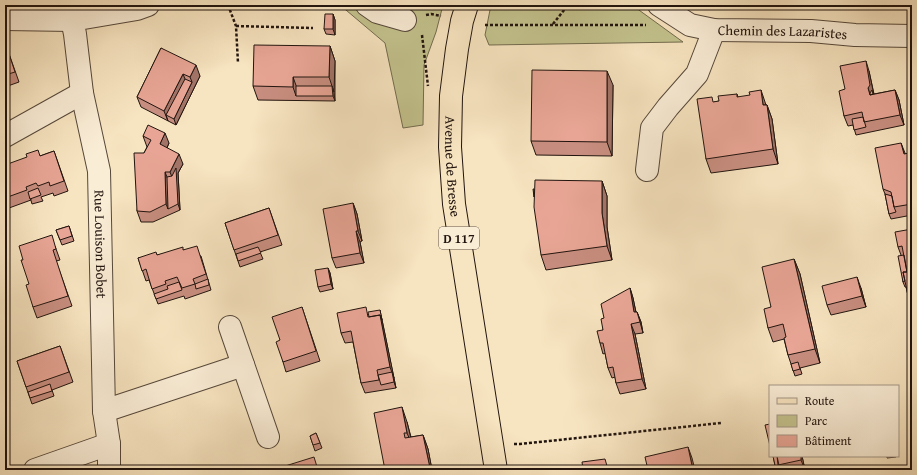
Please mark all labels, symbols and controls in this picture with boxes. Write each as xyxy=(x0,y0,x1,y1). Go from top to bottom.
street label: Chemin des Lazaristes xyxy=(718,20,848,44)
street label: Avenue de Bresse xyxy=(440,116,466,219)
street label: Rue Louison Bobet xyxy=(89,190,112,299)
road number: D 117 xyxy=(439,227,479,249)
legend xyxy=(769,385,899,457)
text: Route xyxy=(805,392,835,409)
text: Parc xyxy=(805,412,828,429)
text: Bâtiment xyxy=(805,432,852,449)

